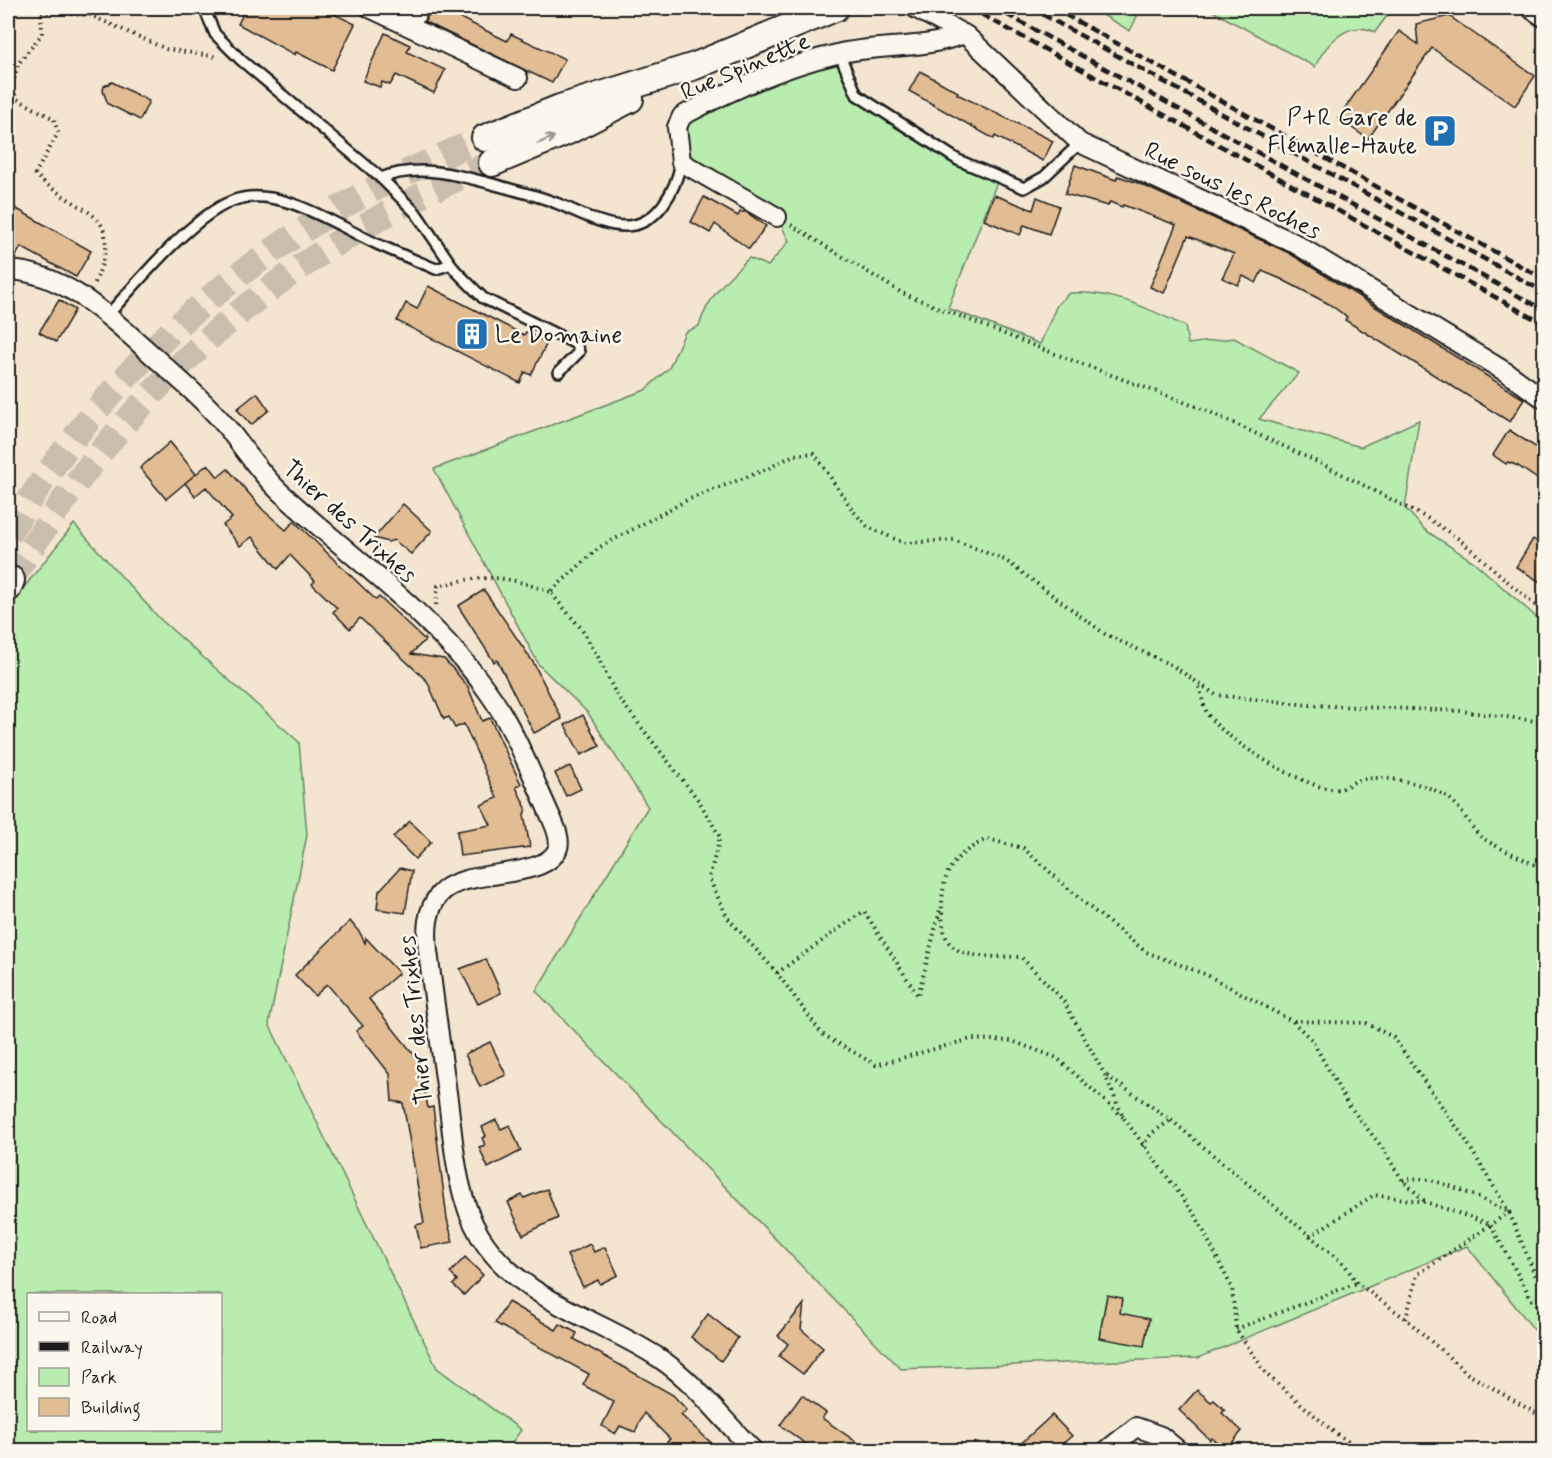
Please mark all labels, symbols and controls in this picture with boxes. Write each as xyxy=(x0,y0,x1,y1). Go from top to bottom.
street label: Rue Spinette xyxy=(676,26,815,109)
place label: P+R Gare de Flémalle-Haute xyxy=(1267,103,1417,162)
parking icon: P+R Gare de Flémalle-Haute xyxy=(1422,113,1458,149)
one-way arrow xyxy=(536,134,555,145)
street label: Rue sous les Roches xyxy=(1139,135,1326,248)
building icon: Le Domaine xyxy=(454,316,490,352)
place label: Le Domaine xyxy=(495,320,622,351)
street label: Thier des Trixhes xyxy=(275,454,423,591)
street label: Thier des Trixhes xyxy=(392,933,441,1106)
legend xyxy=(27,1293,222,1431)
text: Road xyxy=(81,1306,117,1330)
text: Railway xyxy=(81,1336,143,1360)
text: Park xyxy=(81,1366,117,1390)
text: Building xyxy=(81,1396,141,1422)

